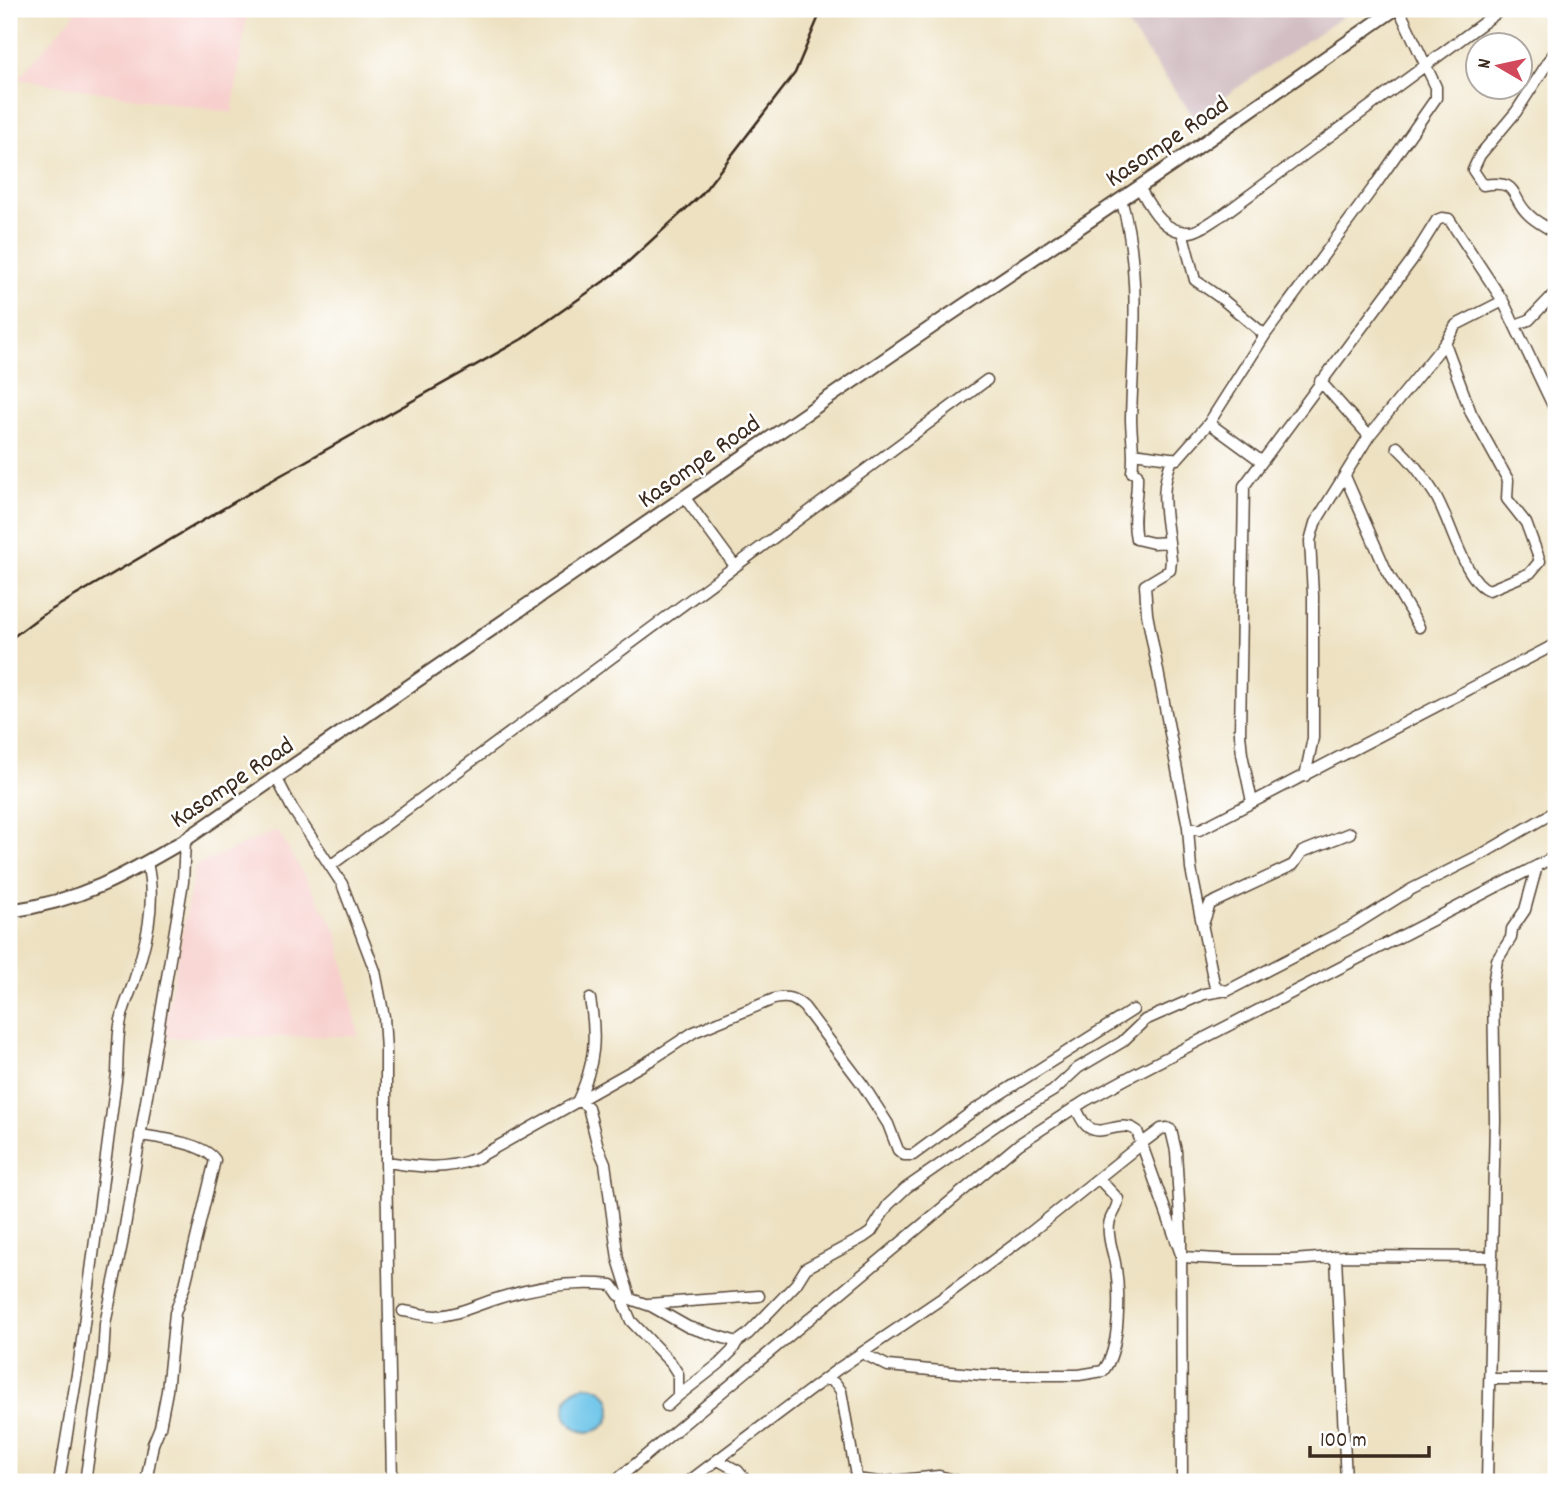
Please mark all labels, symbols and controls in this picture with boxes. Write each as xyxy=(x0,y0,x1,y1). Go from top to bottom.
north arrow xyxy=(1464,32,1534,102)
text: N xyxy=(1472,57,1500,71)
street label: Kasompe Road xyxy=(1099,88,1237,198)
street label: Kasompe Road xyxy=(631,407,769,519)
street label: Kasompe Road xyxy=(164,729,302,839)
scale bar xyxy=(1310,1414,1428,1458)
text: 100 m xyxy=(1320,1427,1367,1457)

